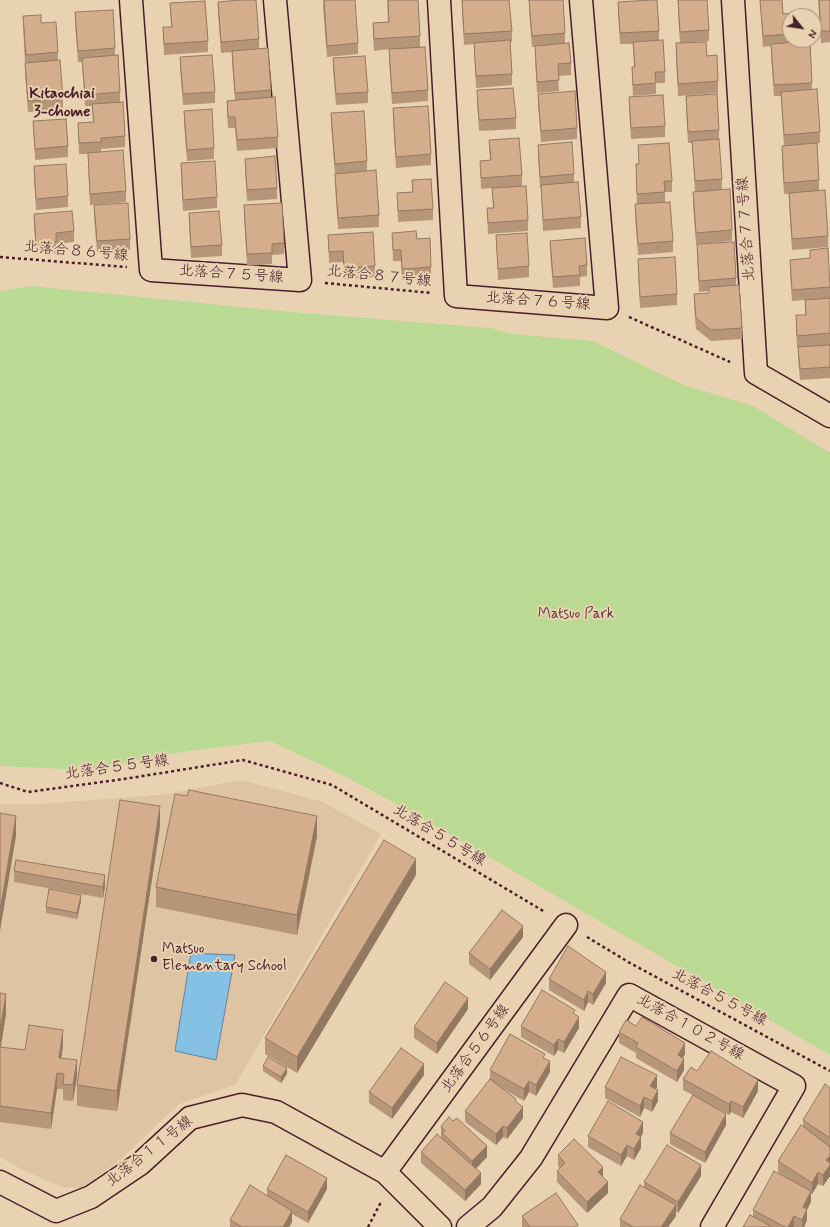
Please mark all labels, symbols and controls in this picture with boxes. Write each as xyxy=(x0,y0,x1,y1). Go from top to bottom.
north arrow xyxy=(782,8,822,48)
text: N xyxy=(804,27,819,40)
district label: Kitaochiai 3-chome xyxy=(29,85,95,123)
street label: 北落合７７号線 xyxy=(734,176,760,282)
street label: 北落合８６号線 xyxy=(23,238,129,266)
street label: 北落合７５号線 xyxy=(178,262,284,288)
street label: 北落合８７号線 xyxy=(326,263,432,291)
street label: 北落合７６号線 xyxy=(485,289,591,315)
park label: Matsuo Park xyxy=(538,606,614,624)
street label: 北落合５５号線 xyxy=(64,752,170,784)
street label: 北落合５５号線 xyxy=(389,801,489,871)
place label: Matsuo Elementary School xyxy=(162,941,287,976)
marker: Matsuo Elementary School xyxy=(149,954,159,964)
street label: 北落合５５号線 xyxy=(668,965,770,1031)
street label: 北落合１０２号線 xyxy=(633,991,747,1065)
street label: 北落合５６号線 xyxy=(438,1001,514,1097)
street label: 北落合１１号線 xyxy=(103,1113,197,1191)

